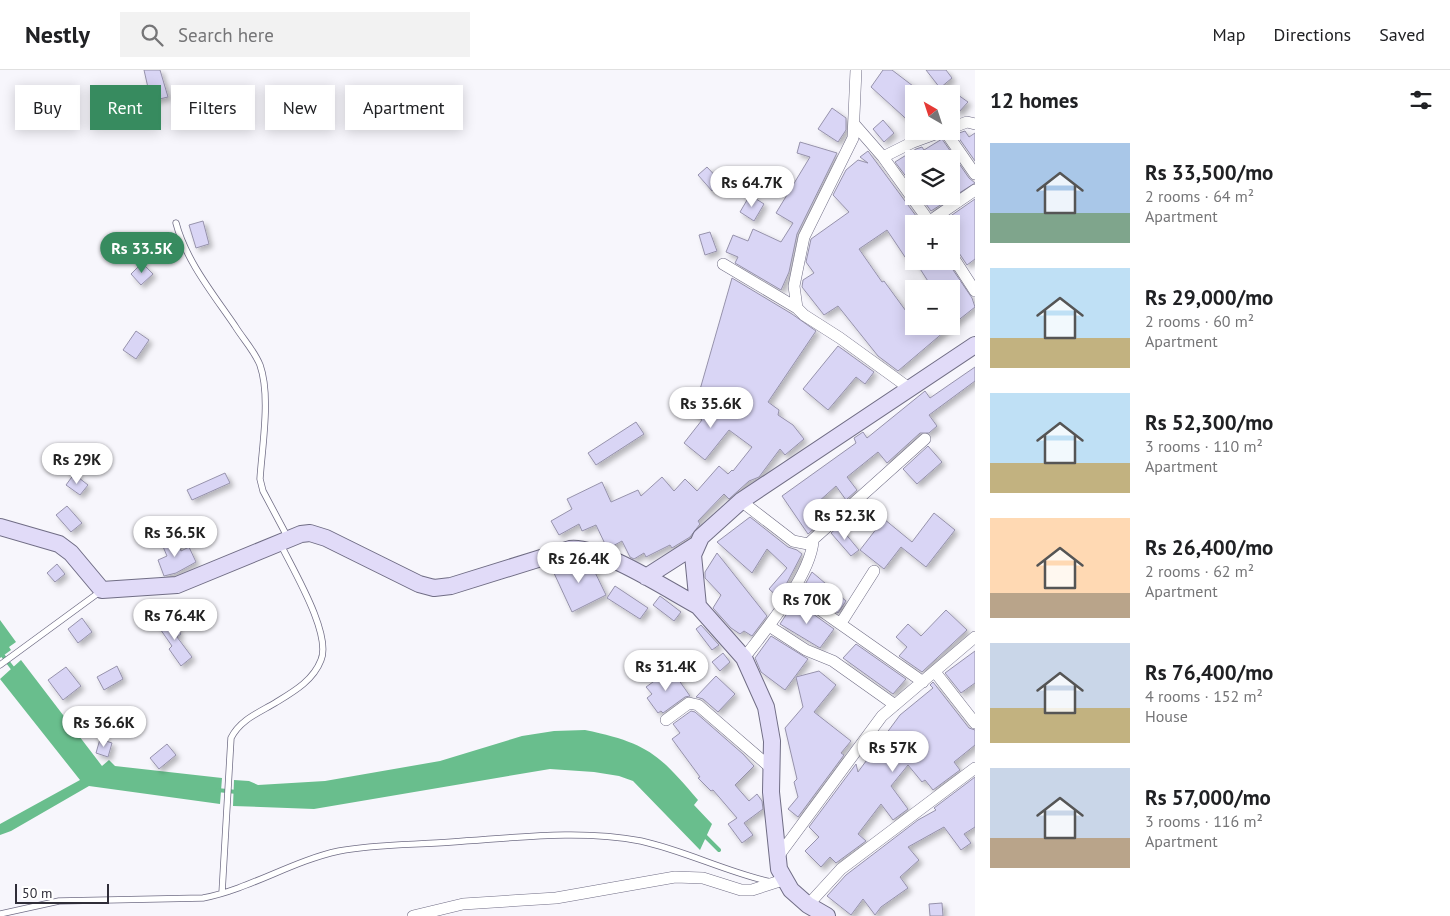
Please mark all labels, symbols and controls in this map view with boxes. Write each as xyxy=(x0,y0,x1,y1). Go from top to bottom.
search box xyxy=(120,12,470,57)
text: Nestly xyxy=(25,19,90,50)
icon: search xyxy=(138,21,166,49)
text: Search here xyxy=(178,23,274,47)
text: Map xyxy=(1213,23,1245,46)
text: Directions xyxy=(1273,23,1351,46)
text: Saved xyxy=(1379,23,1425,46)
chip: Buy xyxy=(15,85,80,130)
chip: Rent xyxy=(90,85,161,130)
chip: Filters xyxy=(171,85,255,130)
chip: New xyxy=(265,85,335,130)
chip: Apartment xyxy=(345,85,463,130)
north arrow xyxy=(905,85,960,140)
map controls xyxy=(905,85,960,335)
icon: filters xyxy=(1407,86,1435,114)
text: 12 homes xyxy=(990,87,1078,114)
button: layers xyxy=(905,150,960,205)
text: Rs 33,500/mo xyxy=(1145,159,1273,186)
icon: home xyxy=(1030,163,1090,223)
pin: Rs 64.7K xyxy=(700,166,804,208)
text: Rs 64.7K xyxy=(721,172,783,192)
text: 2 rooms · 64 m² xyxy=(1145,186,1254,206)
text: Apartment xyxy=(1145,206,1218,226)
button: + xyxy=(905,215,960,270)
pin: Rs 33.5K xyxy=(90,232,194,274)
text: Rs 33.5K xyxy=(111,238,173,258)
button: − xyxy=(905,280,960,335)
text: Rs 29,000/mo xyxy=(1145,284,1273,311)
icon: home xyxy=(1030,288,1090,348)
text: 2 rooms · 60 m² xyxy=(1145,311,1254,331)
text: Apartment xyxy=(1145,331,1218,351)
pin: Rs 35.6K xyxy=(659,386,763,429)
text: Rs 35.6K xyxy=(680,393,742,413)
text: Rs 52,300/mo xyxy=(1145,409,1273,436)
icon: home xyxy=(1030,413,1090,473)
text: 3 rooms · 110 m² xyxy=(1145,436,1263,456)
pin: Rs 29K xyxy=(36,442,118,485)
text: Rs 29K xyxy=(53,449,101,469)
text: Apartment xyxy=(1145,456,1218,476)
pin: Rs 52.3K xyxy=(793,498,897,541)
text: Rs 52.3K xyxy=(814,505,876,525)
pin: Rs 36.5K xyxy=(123,516,227,558)
text: Rs 36.5K xyxy=(144,522,206,542)
text: Rs 26,400/mo xyxy=(1145,534,1273,561)
icon: home xyxy=(1030,538,1090,598)
pin: Rs 26.4K xyxy=(527,542,631,584)
text: Rs 26.4K xyxy=(548,548,610,568)
text: 2 rooms · 62 m² xyxy=(1145,561,1254,581)
text: Apartment xyxy=(1145,581,1218,601)
pin: Rs 70K xyxy=(766,582,848,625)
text: Rs 70K xyxy=(783,589,831,609)
pin: Rs 76.4K xyxy=(123,598,227,641)
text: Rs 76.4K xyxy=(144,605,206,625)
pin: Rs 31.4K xyxy=(614,650,718,692)
text: Rs 31.4K xyxy=(635,656,697,676)
text: Rs 76,400/mo xyxy=(1145,659,1273,686)
icon: home xyxy=(1030,663,1090,723)
text: 4 rooms · 152 m² xyxy=(1145,686,1263,706)
pin: Rs 36.6K xyxy=(52,706,156,748)
text: House xyxy=(1145,706,1188,726)
text: Rs 36.6K xyxy=(73,712,135,732)
pin: Rs 57K xyxy=(852,730,934,773)
text: Rs 57K xyxy=(869,737,917,757)
text: Rs 57,000/mo xyxy=(1145,784,1271,811)
icon: home xyxy=(1030,788,1090,848)
text: 3 rooms · 116 m² xyxy=(1145,811,1263,831)
text: Apartment xyxy=(1145,831,1218,851)
scale bar xyxy=(15,881,109,904)
text: 50 m xyxy=(22,884,52,902)

